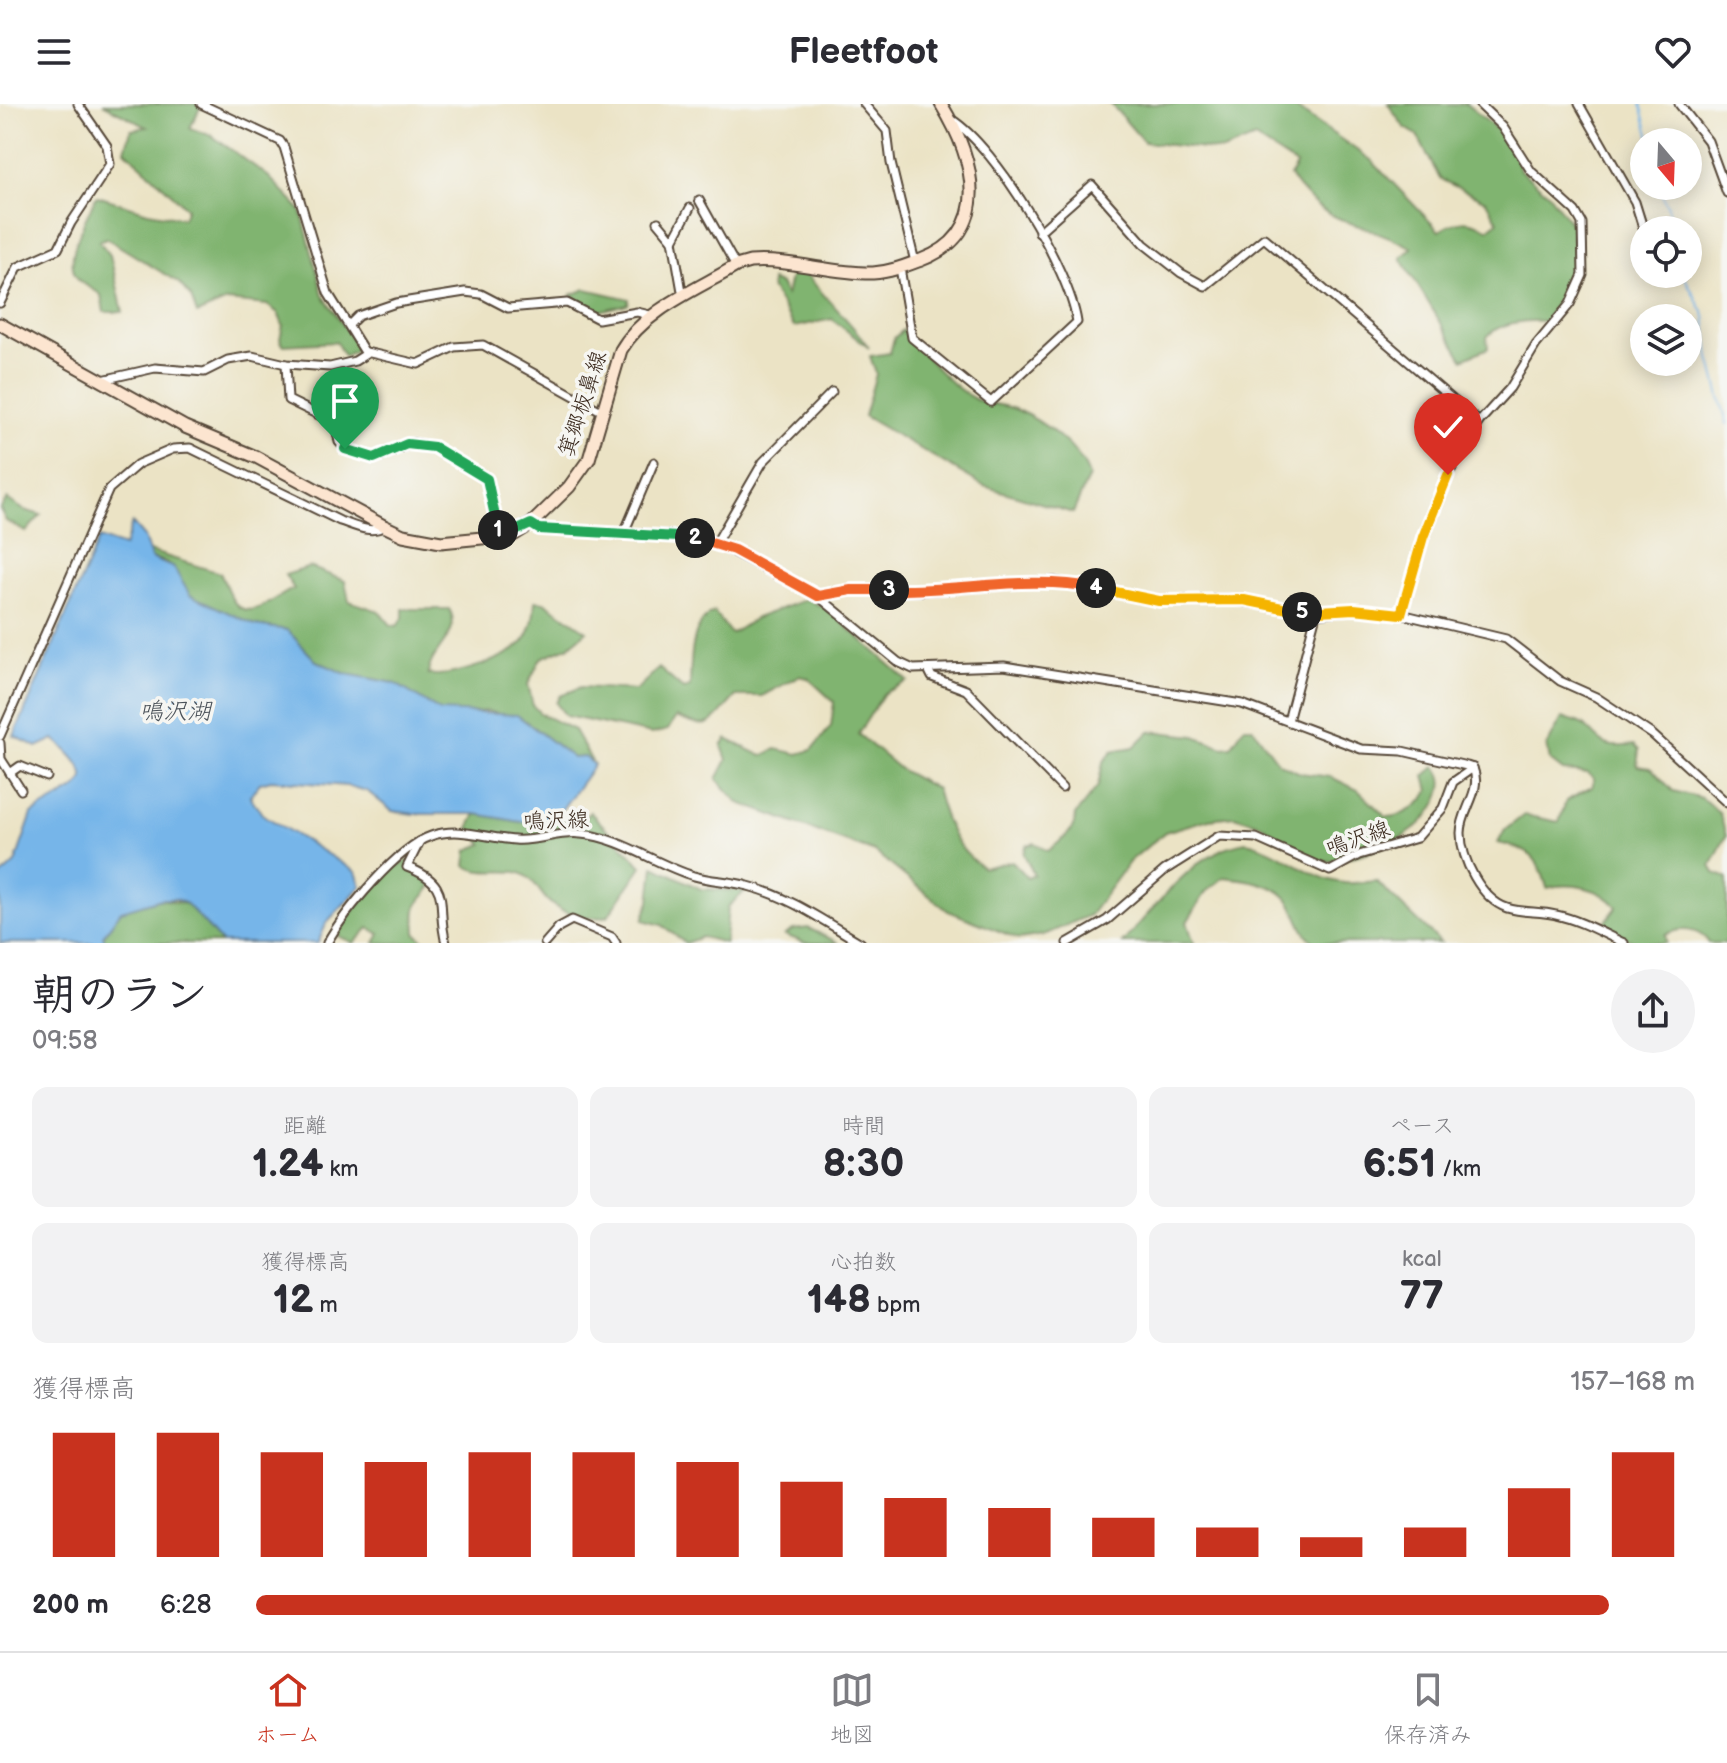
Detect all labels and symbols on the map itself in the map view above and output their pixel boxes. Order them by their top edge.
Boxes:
north arrow [1630,128,1702,200]
street label: 箕郷板鼻線 [553,348,613,460]
pin [311,367,379,449]
pin [1414,393,1482,475]
pin: 1 [478,510,518,550]
pin: 2 [675,518,715,558]
pin: 4 [1076,568,1116,608]
pin: 3 [869,570,909,610]
pin: 5 [1282,592,1322,632]
water label: 鳴沢湖 [139,697,213,726]
street label: 鳴沢線 [523,806,589,836]
street label: 鳴沢線 [1322,815,1394,863]

